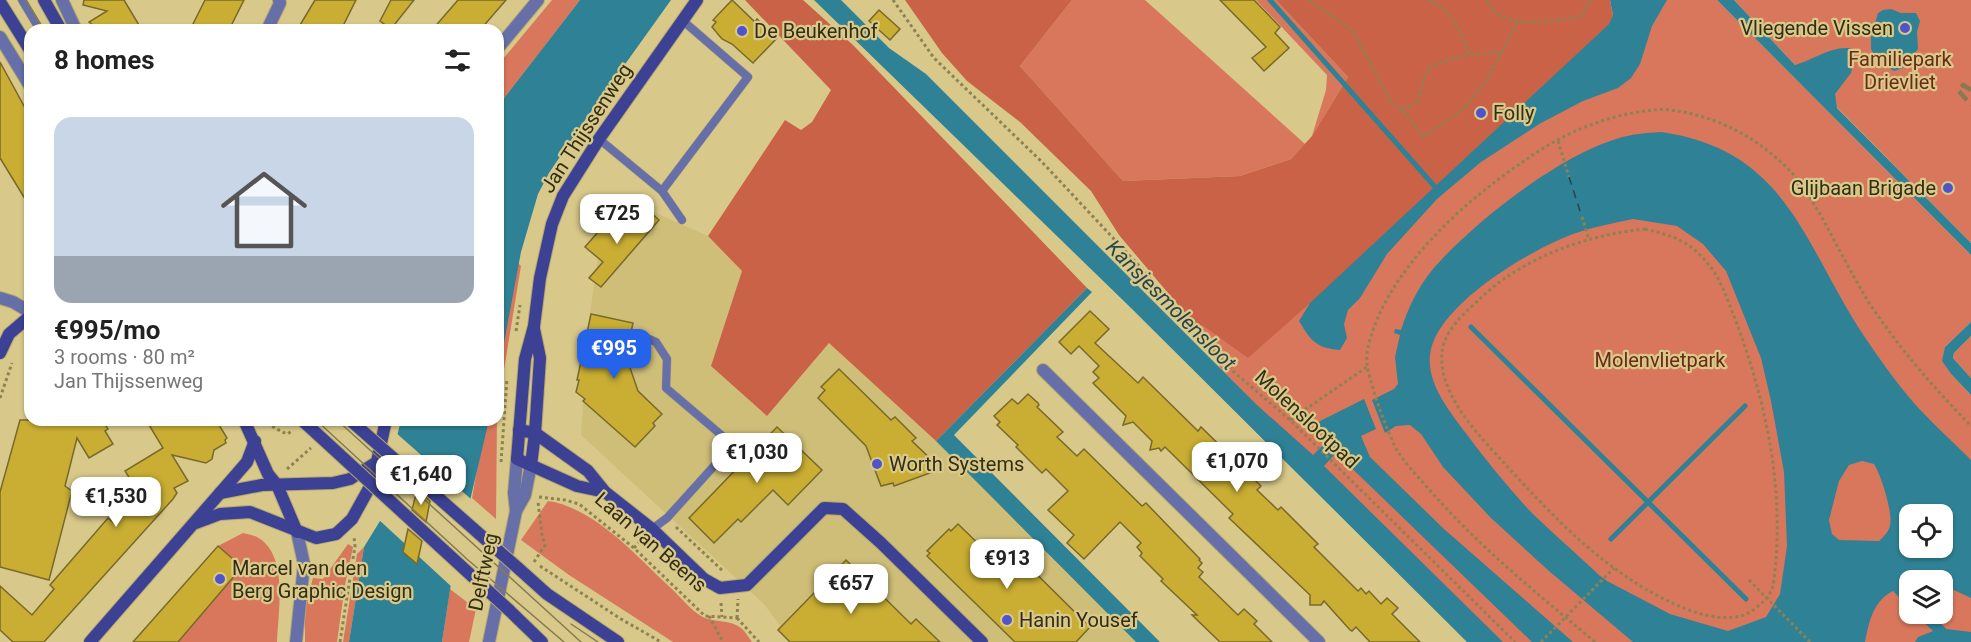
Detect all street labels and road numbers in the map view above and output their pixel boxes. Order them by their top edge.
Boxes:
street label: Jan Thijssenweg [535,59,637,197]
street label: Molenslootpad [1250,365,1364,473]
street label: Laan van Beens [590,487,712,597]
street label: Delftweg [463,531,503,613]

